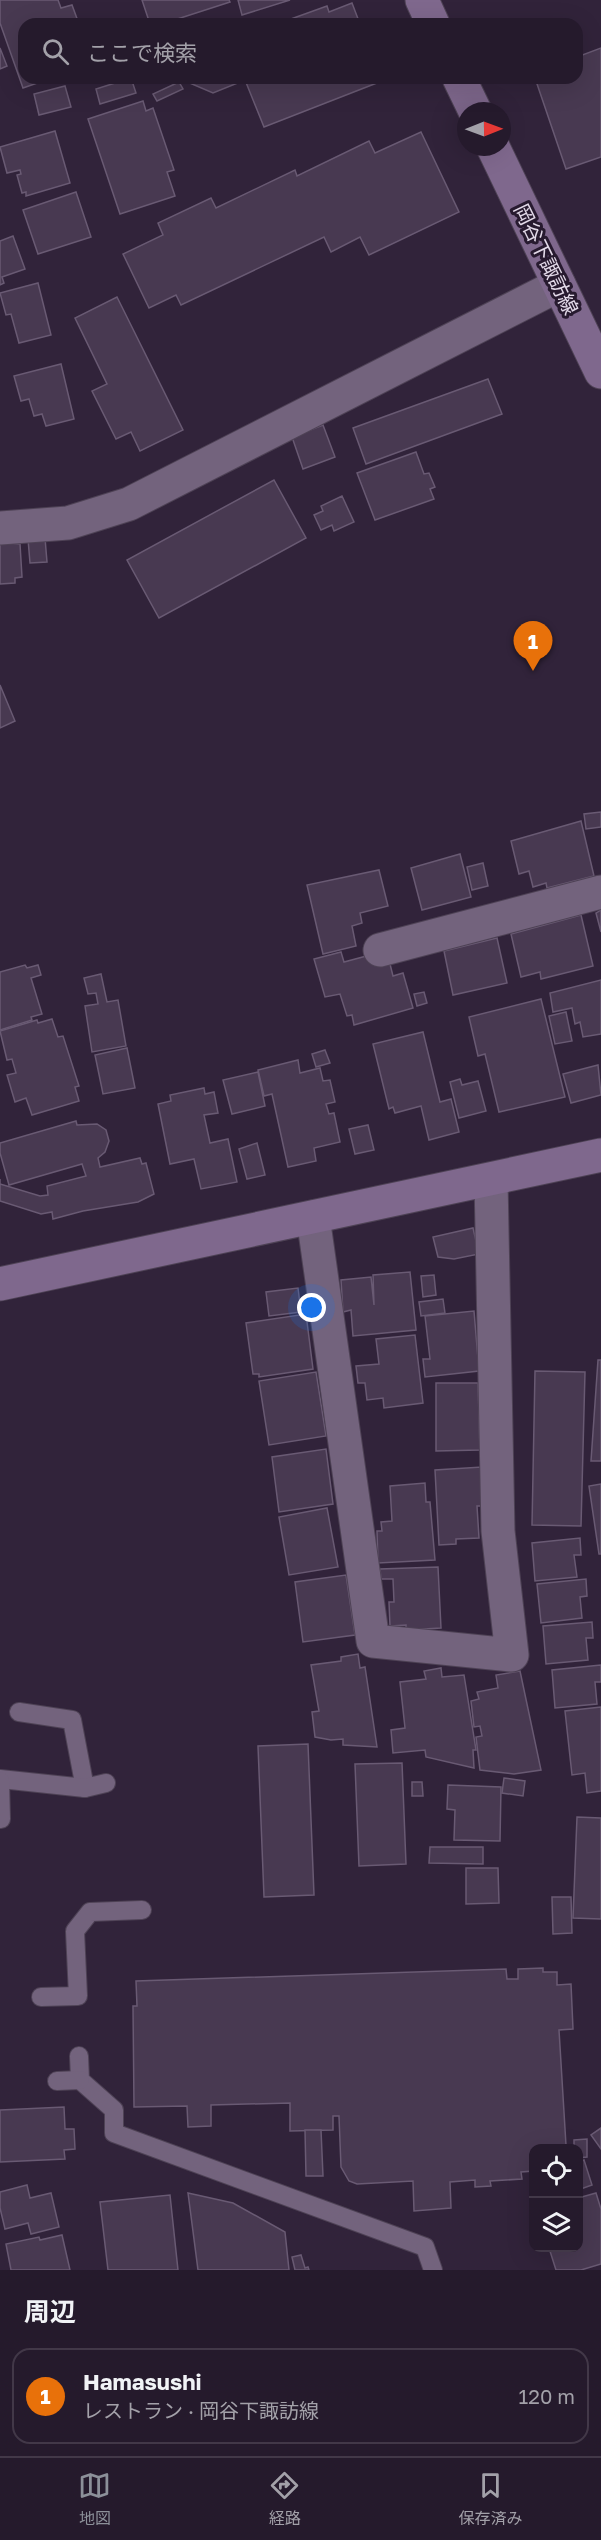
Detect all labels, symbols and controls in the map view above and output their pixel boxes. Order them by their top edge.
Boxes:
search box [18,18,583,84]
icon: search [39,35,72,68]
text: ここで検索 [87,39,197,66]
north arrow [457,102,511,156]
street label: 岡谷下諏訪線 [510,200,584,318]
pin: 1 [514,622,552,671]
your location [297,1293,326,1322]
map controls [529,2144,583,2252]
button: locate [529,2144,583,2198]
button: layers [529,2198,583,2252]
text: 周辺 [24,2296,76,2327]
text: Hamasushi [83,2368,202,2395]
text: 1 [40,2384,51,2408]
text: 120 m [519,2384,575,2408]
text: レストラン · 岡谷下諏訪線 [83,2398,319,2422]
tab: 地図 [78,2469,111,2529]
tab: 経路 [268,2469,301,2529]
tab: 保存済み [458,2469,522,2529]

